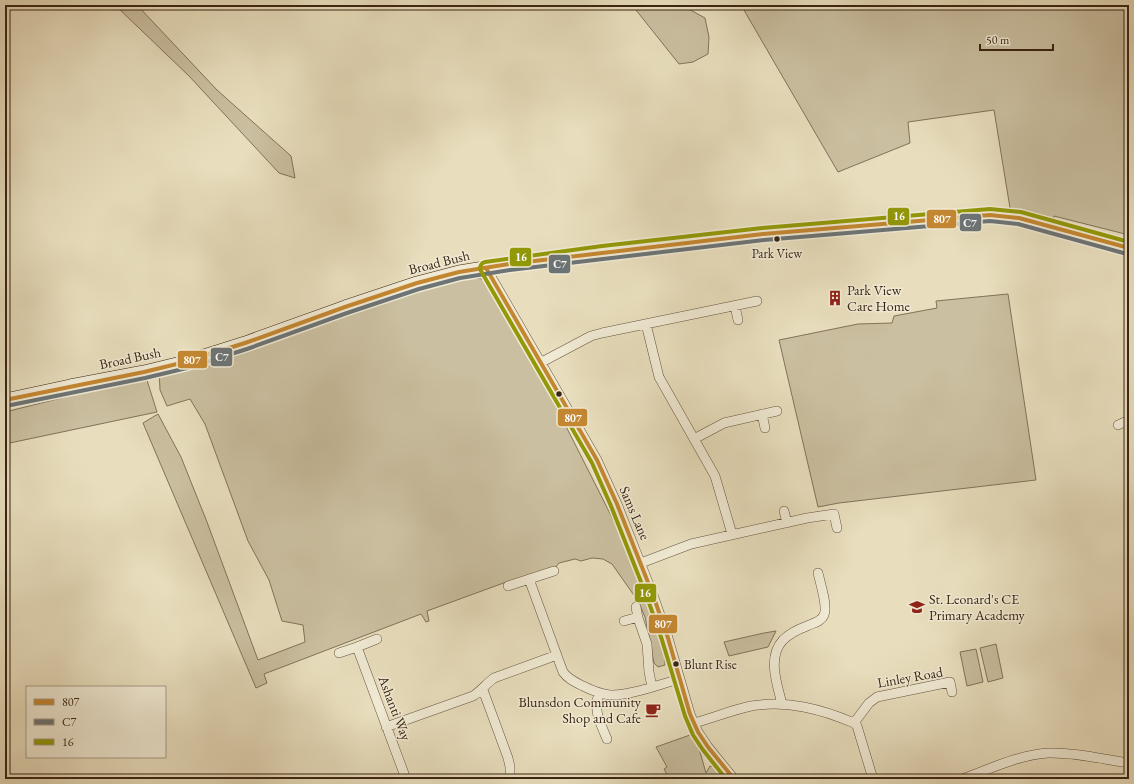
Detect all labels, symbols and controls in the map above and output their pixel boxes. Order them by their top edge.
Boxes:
scale bar [980,26,1053,52]
text: 50 m [986,32,1010,48]
line badge: 16 [887,207,910,226]
text: 16 [893,209,905,223]
line badge: 807 [926,209,957,229]
text: 807 [933,212,951,226]
line badge: C7 [959,213,982,232]
text: C7 [963,216,977,230]
marker: Park View [772,234,782,244]
place label: Park View [752,245,802,262]
street label: Broad Bush [407,246,471,278]
line badge: 16 [509,247,532,267]
text: 16 [515,250,527,264]
line badge: C7 [548,254,571,274]
text: C7 [553,257,567,271]
place label: Park View Care Home [847,281,911,315]
building icon: Park View Care Home [826,289,844,307]
street label: Broad Bush [98,343,162,373]
line badge: C7 [210,347,233,367]
line badge: 807 [177,350,208,369]
text: C7 [215,350,229,364]
text: 807 [183,353,201,367]
unlabelled marker [554,389,564,399]
line badge: 807 [557,408,588,427]
text: 807 [564,411,582,425]
street label: Sams Lane [616,483,655,543]
line badge: 16 [634,583,657,603]
text: 16 [639,586,651,600]
place label: St. Leonard's CE Primary Academy [929,590,1026,624]
school or university icon: St. Leonard's CE Primary Academy [908,598,926,616]
line badge: 807 [648,614,678,634]
text: 807 [654,617,672,631]
place label: Blunt Rise [684,656,737,673]
marker: Blunt Rise [671,659,681,669]
street label: Linley Road [876,662,945,692]
street label: Ashanti Way [374,672,416,744]
legend [26,686,166,758]
place label: Blunsdon Community Shop and Cafe [519,693,642,727]
text: 807 [62,694,80,710]
cafe icon: Blunsdon Community Shop and Cafe [644,701,662,719]
text: C7 [62,714,77,730]
text: 16 [62,734,74,750]

